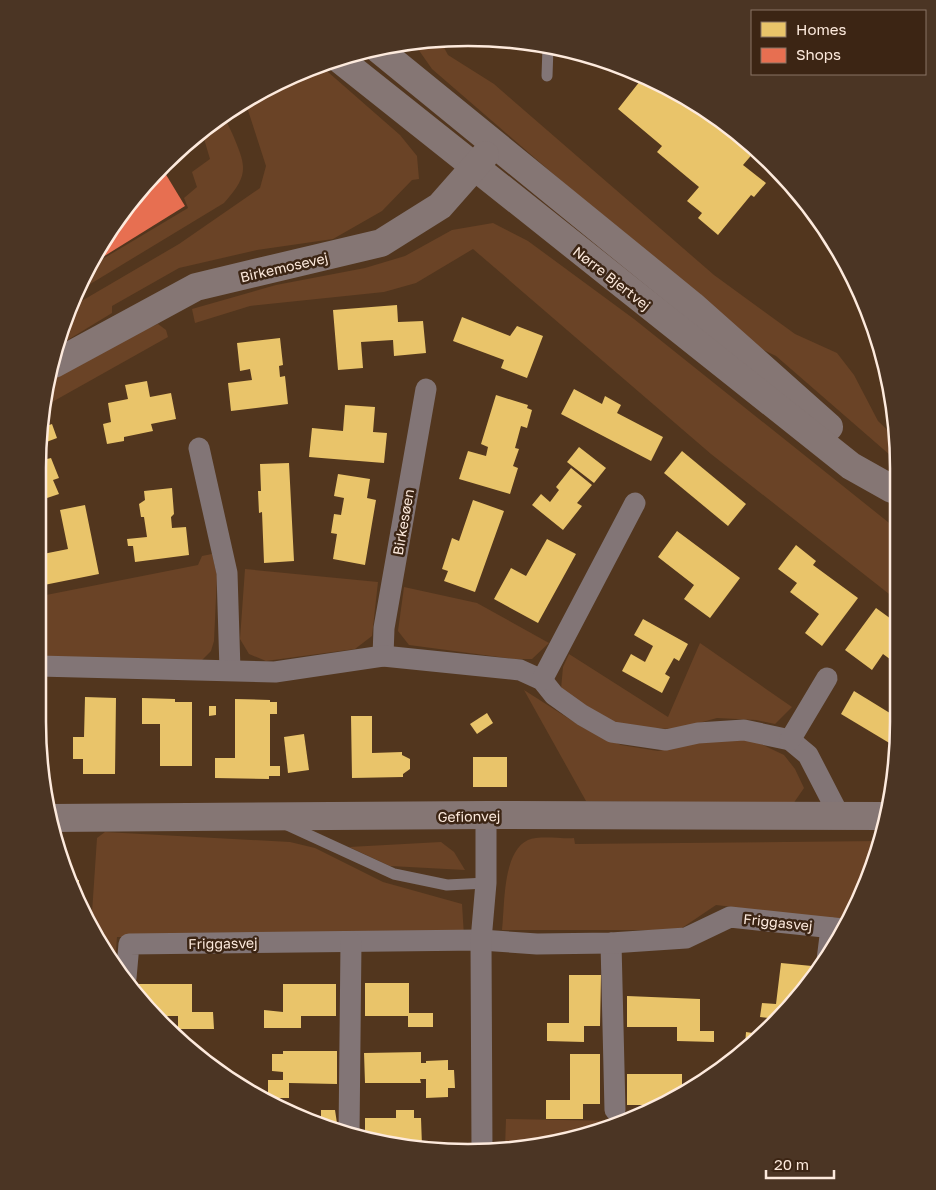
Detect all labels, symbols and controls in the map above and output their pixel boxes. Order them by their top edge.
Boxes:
legend [751,10,926,75]
text: Homes [796,20,846,38]
text: Shops [796,45,841,63]
street label: Nørre Bjertvej [570,242,654,314]
street label: Birkemosevej [238,249,330,285]
street label: Birkesøen [389,488,417,556]
street label: Gefionvej [437,807,501,825]
street label: Friggasvej [743,910,813,934]
street label: Friggasvej [188,934,258,952]
scale bar [766,1148,834,1180]
text: 20 m [774,1155,809,1173]

